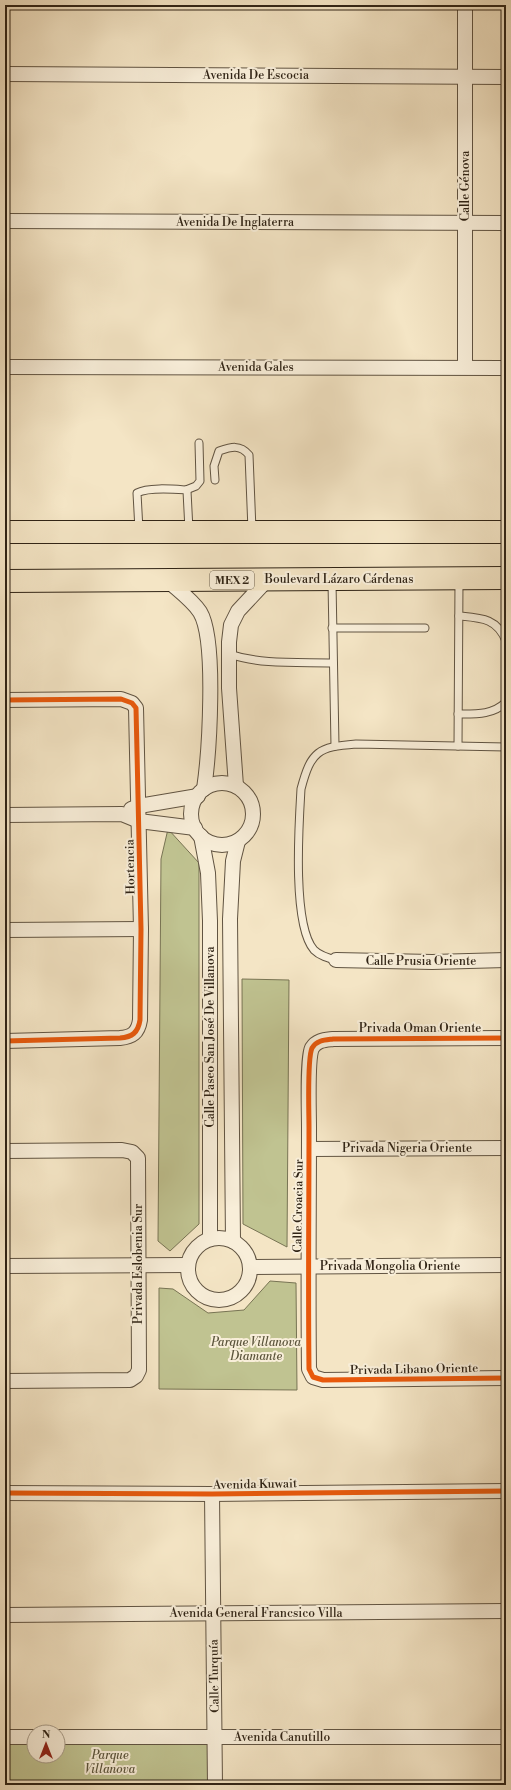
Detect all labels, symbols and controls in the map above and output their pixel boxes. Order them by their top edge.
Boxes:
street label: Avenida De Escocia [202,68,310,83]
street label: Calle Génova [458,150,473,221]
street label: Avenida De Inglaterra [175,215,295,230]
street label: Avenida Gales [217,360,294,375]
road number: MEX 2 [210,571,254,589]
street label: Boulevard Lázaro Cárdenas [264,572,413,587]
street label: Hortencia [123,838,138,895]
street label: Calle Paseo San José De Villanova [203,946,218,1127]
street label: Calle Prusia Oriente [366,954,476,969]
street label: Privada Oman Oriente [359,1021,481,1036]
street label: Privada Nigeria Oriente [342,1141,472,1156]
street label: Calle Croacia Sur [290,1159,307,1253]
street label: Privada Eslobenia Sur [131,1204,146,1324]
street label: Privada Mongolia Oriente [320,1259,460,1274]
park label: Parque Villanova Diamante [210,1335,301,1364]
street label: Privada Libano Oriente [350,1361,478,1378]
street label: Avenida Kuwait [212,1476,298,1493]
street label: Avenida General Francsico Villa [168,1606,343,1621]
street label: Calle Turquía [206,1638,223,1713]
north arrow [26,1724,66,1764]
text: N [42,1728,51,1742]
street label: Avenida Canutillo [233,1730,330,1745]
park label: Parque Villanova [85,1748,136,1777]

